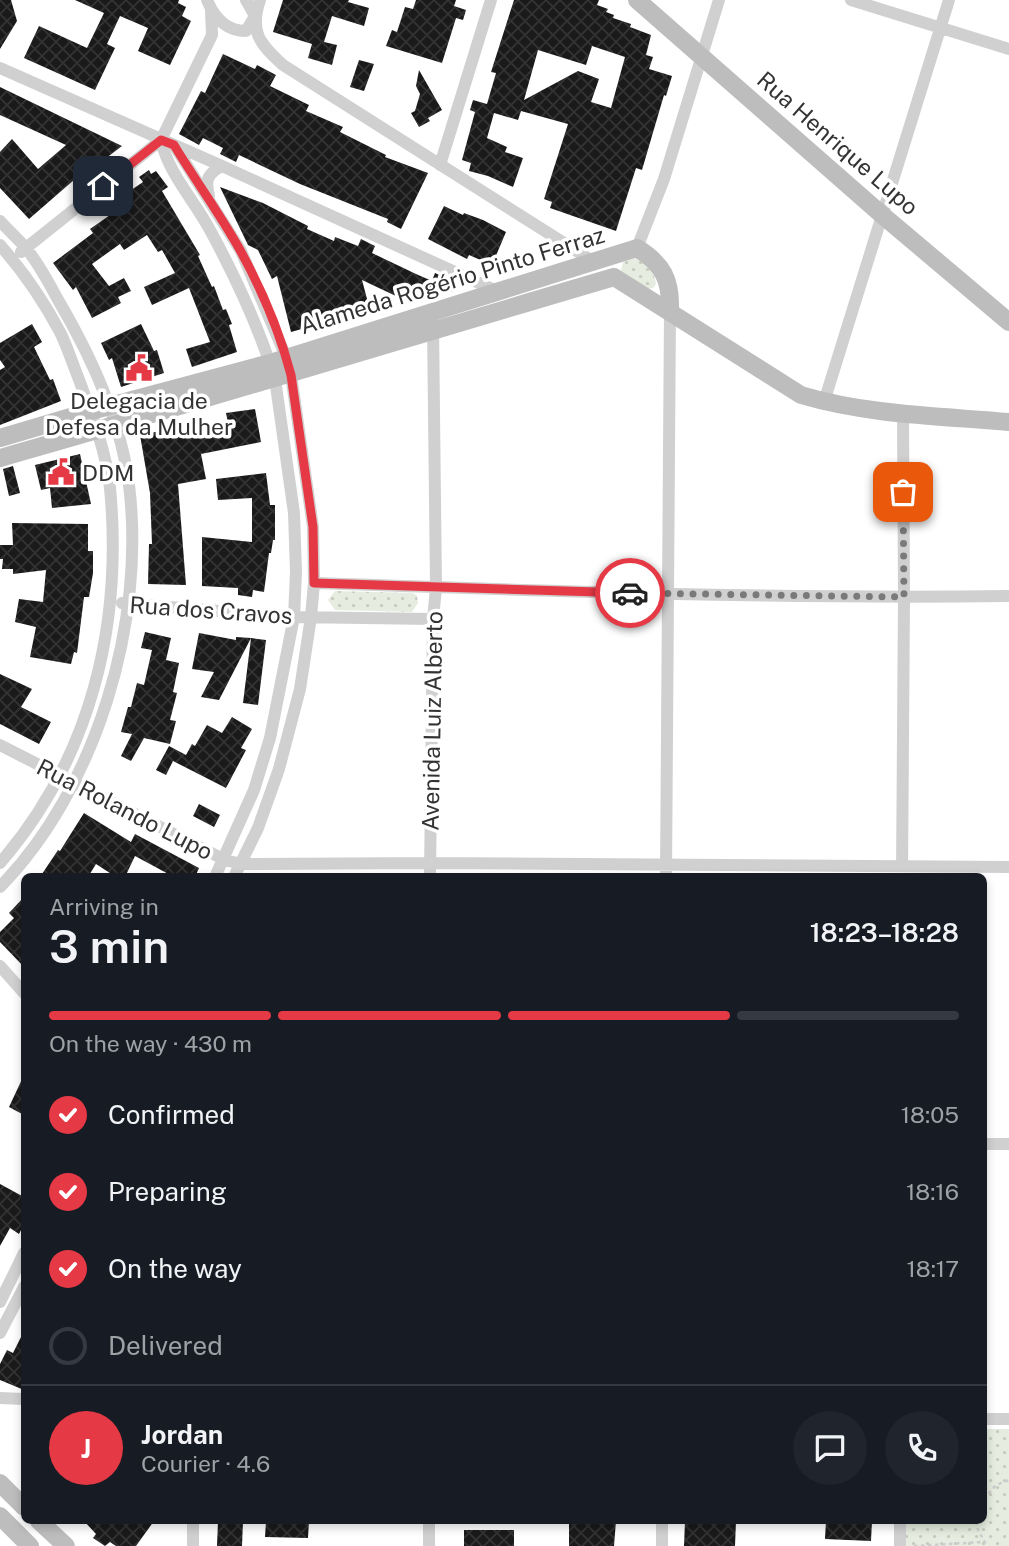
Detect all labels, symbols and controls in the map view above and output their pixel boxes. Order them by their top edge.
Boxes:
street label: Rua Henrique Lupo [752,66,924,220]
pin [73,156,133,216]
icon: home [84,167,122,205]
street label: Alameda Rogério Pinto Ferraz [296,221,608,339]
public building icon: Delegacia de Defesa da Mulher [124,353,154,383]
place label: Delegacia de Defesa da Mulher [45,387,233,440]
public building icon: DDM [46,457,76,487]
place label: DDM [82,459,134,486]
pin [873,462,933,522]
icon: bag [884,473,922,511]
courier [595,558,665,628]
icon: car [611,574,649,612]
street label: Rua dos Cravos [129,591,293,629]
street label: Avenida Luiz Alberto [417,611,447,831]
street label: Rua Rolando Lupo [33,753,217,865]
text: Arriving in [49,893,159,920]
text: 18:23–18:28 [810,917,959,948]
text: 3 min [49,919,169,973]
text: On the way · 430 m [49,1030,252,1057]
icon: check [49,1096,87,1134]
text: Confirmed [108,1099,235,1130]
text: 18:05 [901,1101,959,1128]
icon: check [49,1173,87,1211]
text: Preparing [108,1176,227,1207]
text: 18:16 [906,1178,959,1205]
icon: check [49,1250,87,1288]
text: On the way [108,1253,242,1284]
text: 18:17 [906,1255,959,1282]
text: Delivered [108,1330,223,1361]
button: chat [793,1411,867,1485]
button: phone [885,1411,959,1485]
text: Jordan [141,1419,223,1450]
text: J [81,1433,91,1464]
text: Courier · 4.6 [141,1450,270,1477]

